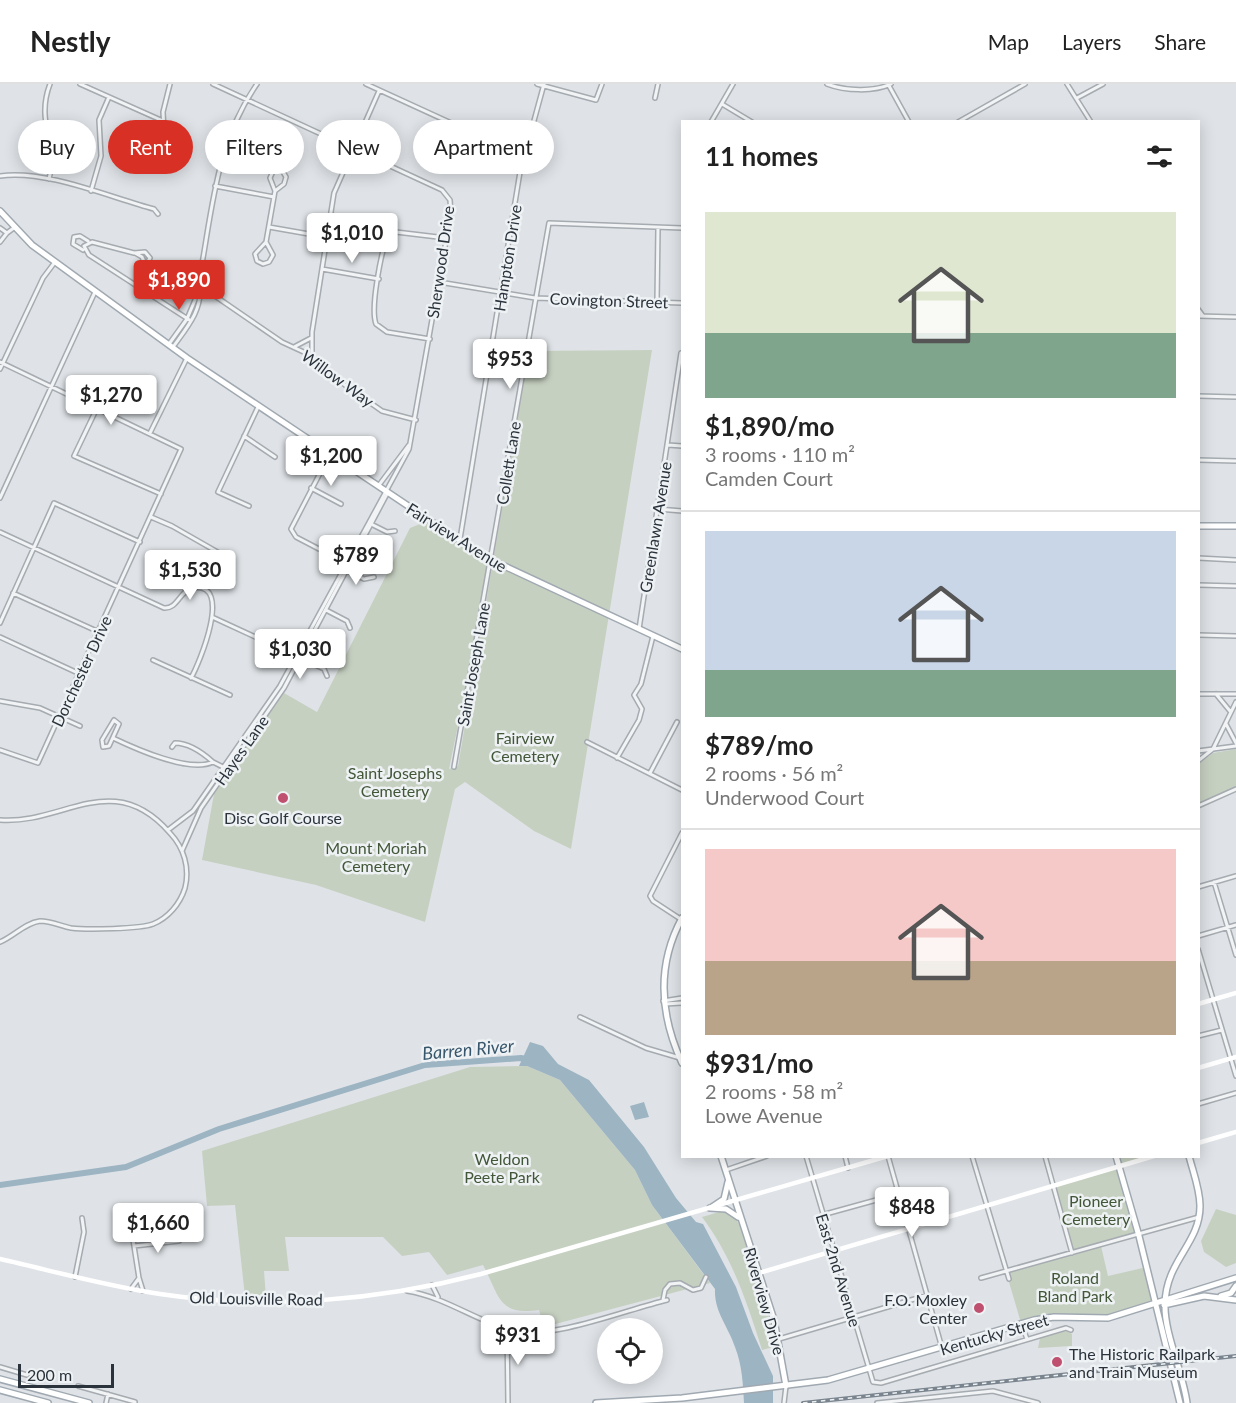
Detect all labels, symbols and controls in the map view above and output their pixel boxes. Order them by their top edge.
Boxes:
text: Nestly [30,24,111,58]
text: Map [988,29,1029,54]
text: Layers [1062,29,1121,54]
text: Share [1154,29,1206,54]
chip: Buy [18,120,96,174]
chip: Rent [108,120,193,174]
chip: Filters [205,120,304,174]
chip: New [316,120,401,174]
chip: Apartment [413,120,554,174]
text: 11 homes [705,140,818,172]
icon: filters [1143,140,1176,173]
street label: Hampton Drive [489,203,525,313]
street label: Sherwood Drive [423,204,457,320]
pin: $1,010 [303,213,401,264]
text: $1,010 [321,220,383,244]
icon: home [887,251,995,359]
pin: $1,890 [130,260,228,311]
text: $1,890 [148,267,210,291]
street label: Covington Street [549,288,669,312]
pin: $953 [474,339,546,390]
street label: Willow Way [298,345,378,411]
text: $953 [487,346,533,370]
pin: $1,270 [62,375,160,426]
text: $1,270 [80,382,142,406]
text: $1,890/mo [705,410,835,442]
street label: Collett Lane [492,420,524,506]
pin: $1,200 [282,436,380,487]
text: 3 rooms · 110 m² [705,442,855,466]
text: $1,200 [300,443,362,467]
street label: Greenlawn Avenue [635,460,675,594]
text: Camden Court [705,466,833,490]
street label: Fairview Avenue [403,499,511,575]
pin: $789 [320,535,392,586]
text: $789 [333,542,379,566]
pin: $1,530 [141,550,239,601]
text: $1,530 [159,557,221,581]
icon: home [887,570,995,678]
street label: Saint Joseph Lane [453,601,493,727]
street label: Dorchester Drive [47,612,115,730]
pin: $1,030 [251,629,349,680]
text: $1,030 [269,636,331,660]
street label: Hayes Lane [210,711,272,789]
park label: Fairview Cemetery [491,728,560,765]
text: $789/mo [705,729,813,761]
text: 2 rooms · 56 m² [705,761,843,785]
park label: Saint Josephs Cemetery [348,763,442,800]
text: Underwood Court [705,785,864,809]
marker: Disc Golf Course [276,791,290,805]
place label: Disc Golf Course [224,808,342,827]
park label: Mount Moriah Cemetery [325,838,427,875]
icon: home [887,888,995,996]
water label: Barren River [421,1034,516,1064]
text: $931/mo [705,1047,813,1079]
text: 2 rooms · 58 m² [705,1079,843,1103]
text: Lowe Avenue [705,1103,823,1127]
park label: Weldon Peete Park [464,1149,541,1186]
pin: $848 [876,1187,948,1238]
park label: Pioneer Cemetery [1062,1191,1131,1228]
text: $848 [889,1194,935,1218]
pin: $1,660 [109,1203,207,1254]
text: $1,660 [127,1210,189,1234]
street label: East 2nd Avenue [813,1211,865,1329]
street label: Riverview Drive [741,1245,789,1357]
park label: Roland Bland Park [1037,1268,1113,1305]
street label: Old Louisville Road [189,1287,323,1309]
place label: F.O. Moxley Center [884,1290,968,1327]
marker: F.O. Moxley Center [972,1301,986,1315]
street label: Kentucky Street [938,1309,1051,1359]
pin: $931 [482,1315,554,1366]
map controls [597,1318,663,1384]
button: locate [597,1318,663,1384]
text: $931 [495,1322,541,1346]
place label: The Historic Railpark and Train Museum [1069,1344,1216,1381]
marker: The Historic Railpark and Train Museum [1050,1355,1064,1369]
scale bar [18,1361,114,1388]
text: 200 m [27,1365,72,1384]

